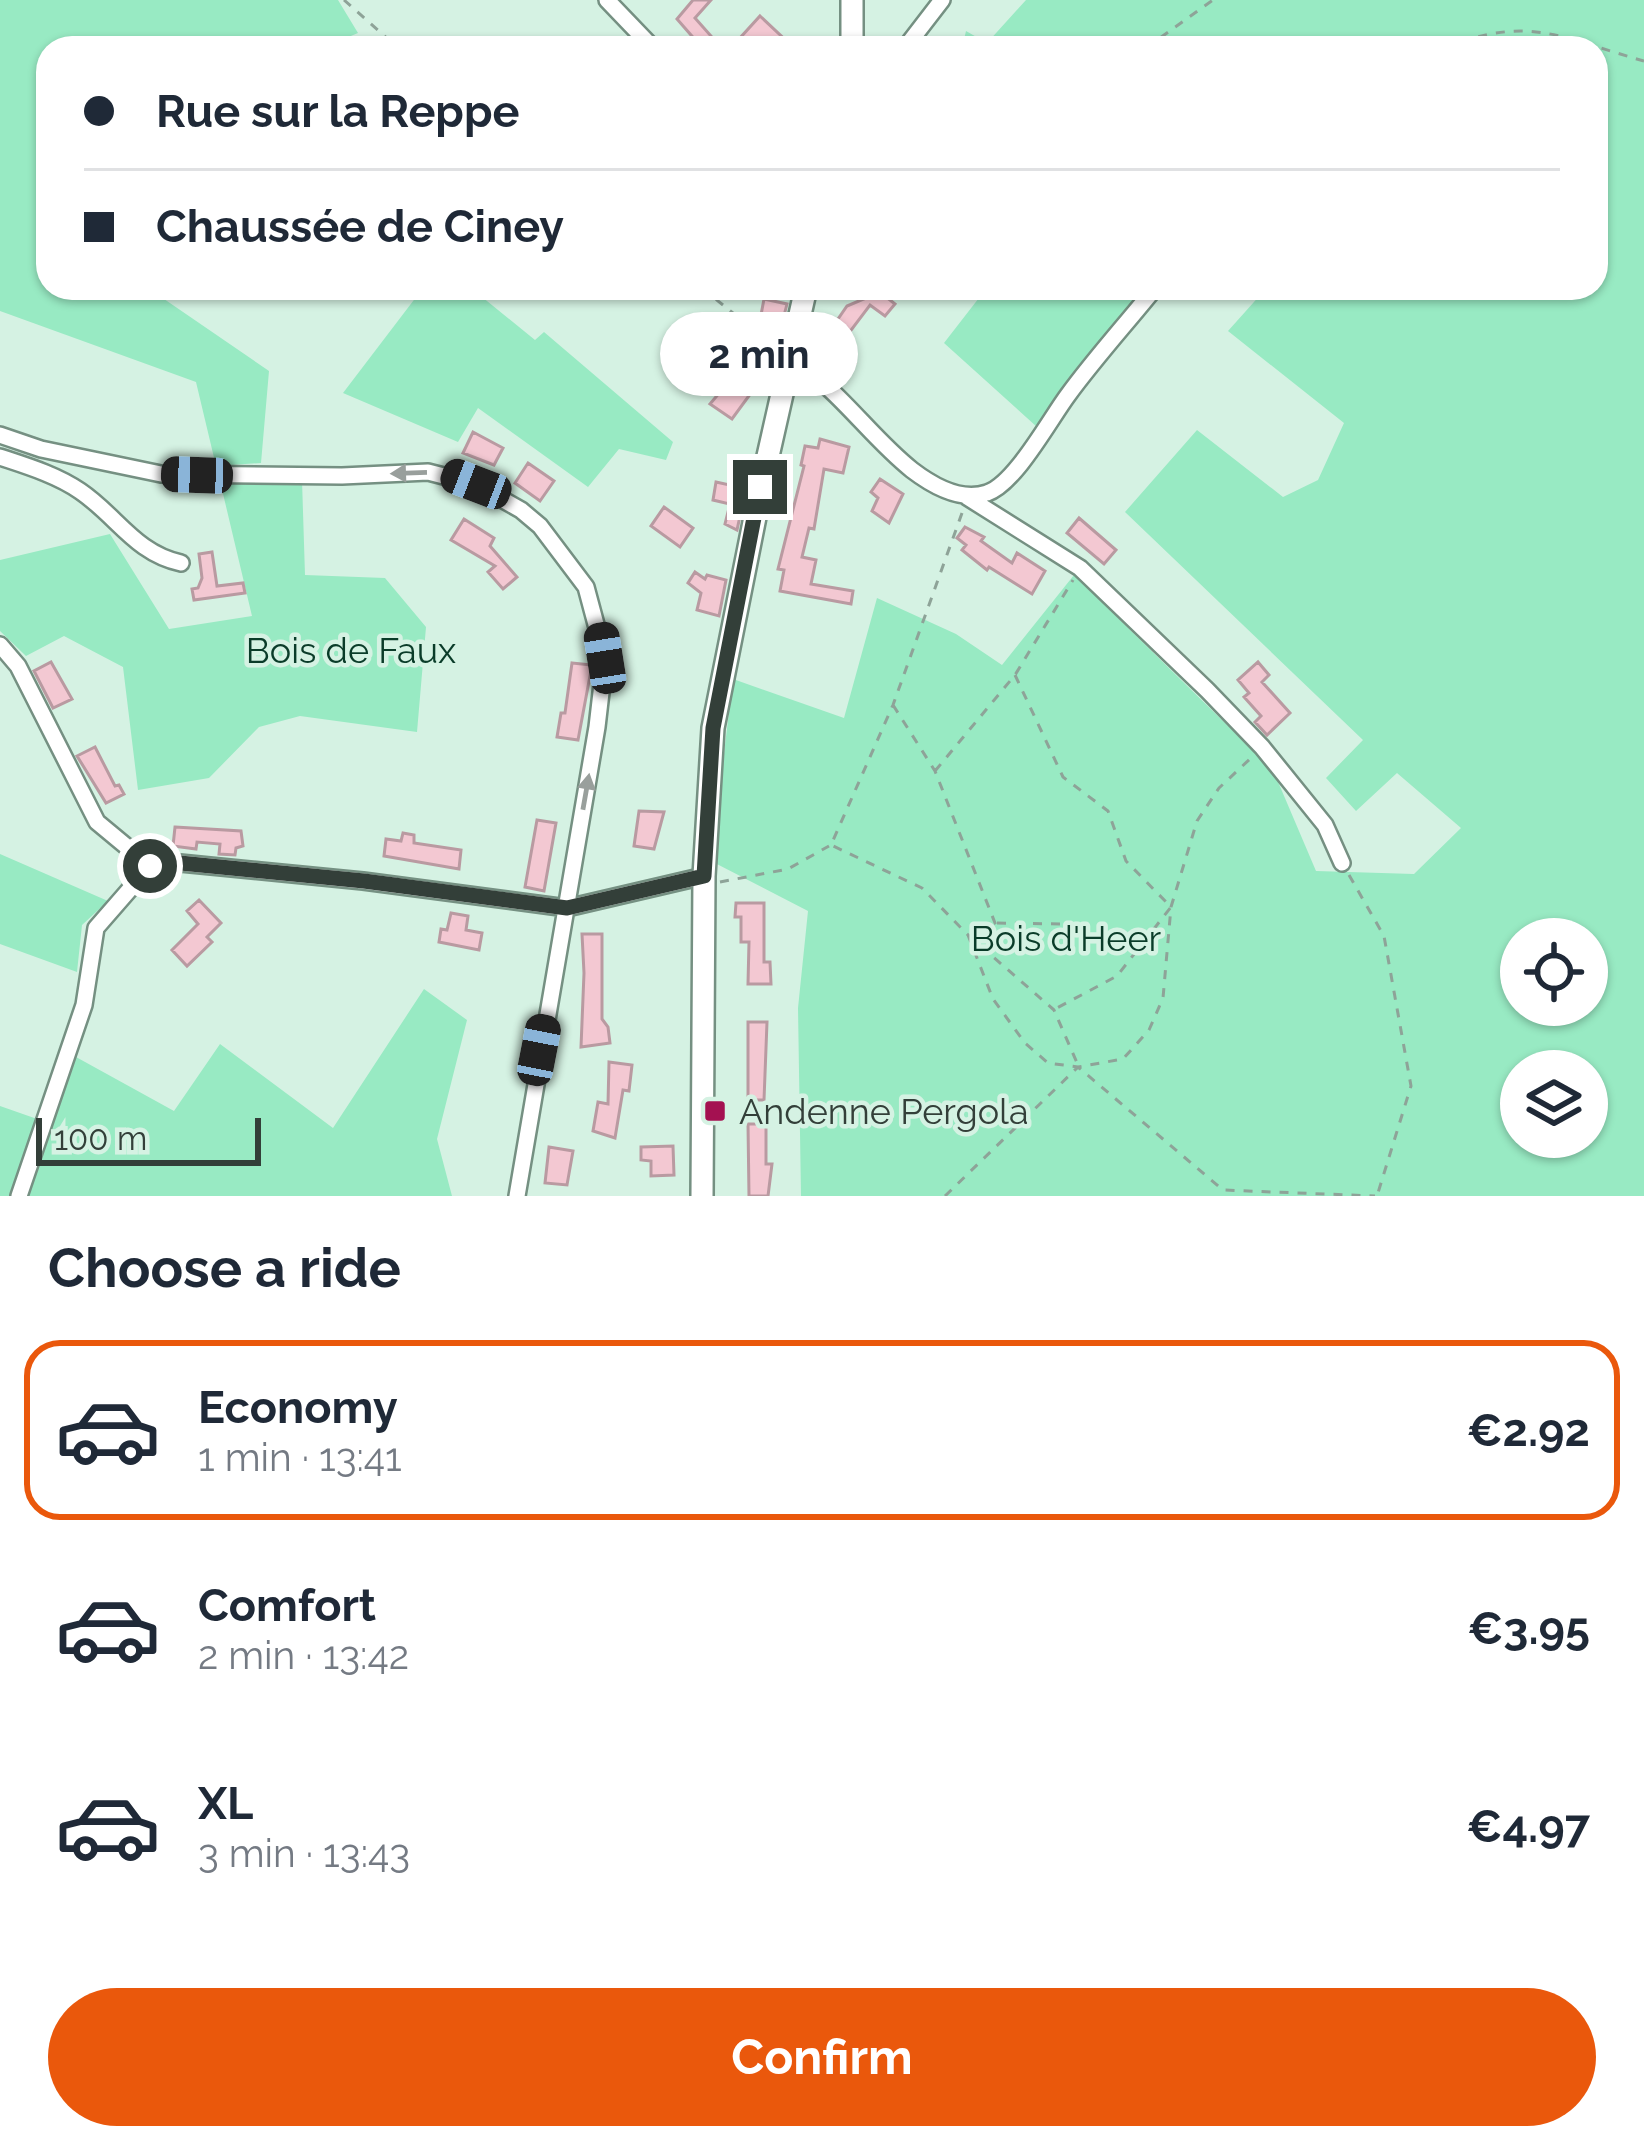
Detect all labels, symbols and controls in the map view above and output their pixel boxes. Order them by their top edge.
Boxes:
text: Rue sur la Reppe [156,85,519,138]
text: Chaussée de Ciney [156,200,564,253]
callout: 2 min [661,313,859,397]
text: 2 min [708,331,810,377]
car [436,454,516,514]
car [160,456,234,494]
route end [733,460,787,514]
one-way arrow [389,464,427,483]
car [582,620,628,696]
park label: Bois de Faux [246,629,456,671]
one-way arrow [577,773,595,811]
route start [123,839,177,893]
park label: Bois d'Heer [971,917,1162,959]
map controls [1500,918,1608,1158]
button: locate [1500,918,1608,1026]
car [514,1011,564,1089]
button: layers [1500,1050,1608,1158]
place label: Andenne Pergola [739,1090,1029,1132]
marker: Andenne Pergola [702,1098,728,1124]
scale bar [36,1112,261,1165]
text: 100 m [54,1119,147,1158]
text: Choose a ride [48,1236,401,1300]
icon: car [54,1376,162,1484]
text: Economy [198,1381,398,1434]
text: €2.92 [1467,1404,1590,1457]
text: 1 min · 13:41 [198,1434,402,1480]
icon: car [54,1574,162,1682]
text: Comfort [198,1579,376,1632]
text: €3.95 [1467,1602,1590,1655]
text: 2 min · 13:42 [198,1632,409,1678]
icon: car [54,1772,162,1880]
text: XL [198,1777,253,1830]
text: €4.97 [1467,1800,1590,1853]
text: 3 min · 13:43 [198,1830,410,1876]
button: Confirm [48,1988,1596,2126]

